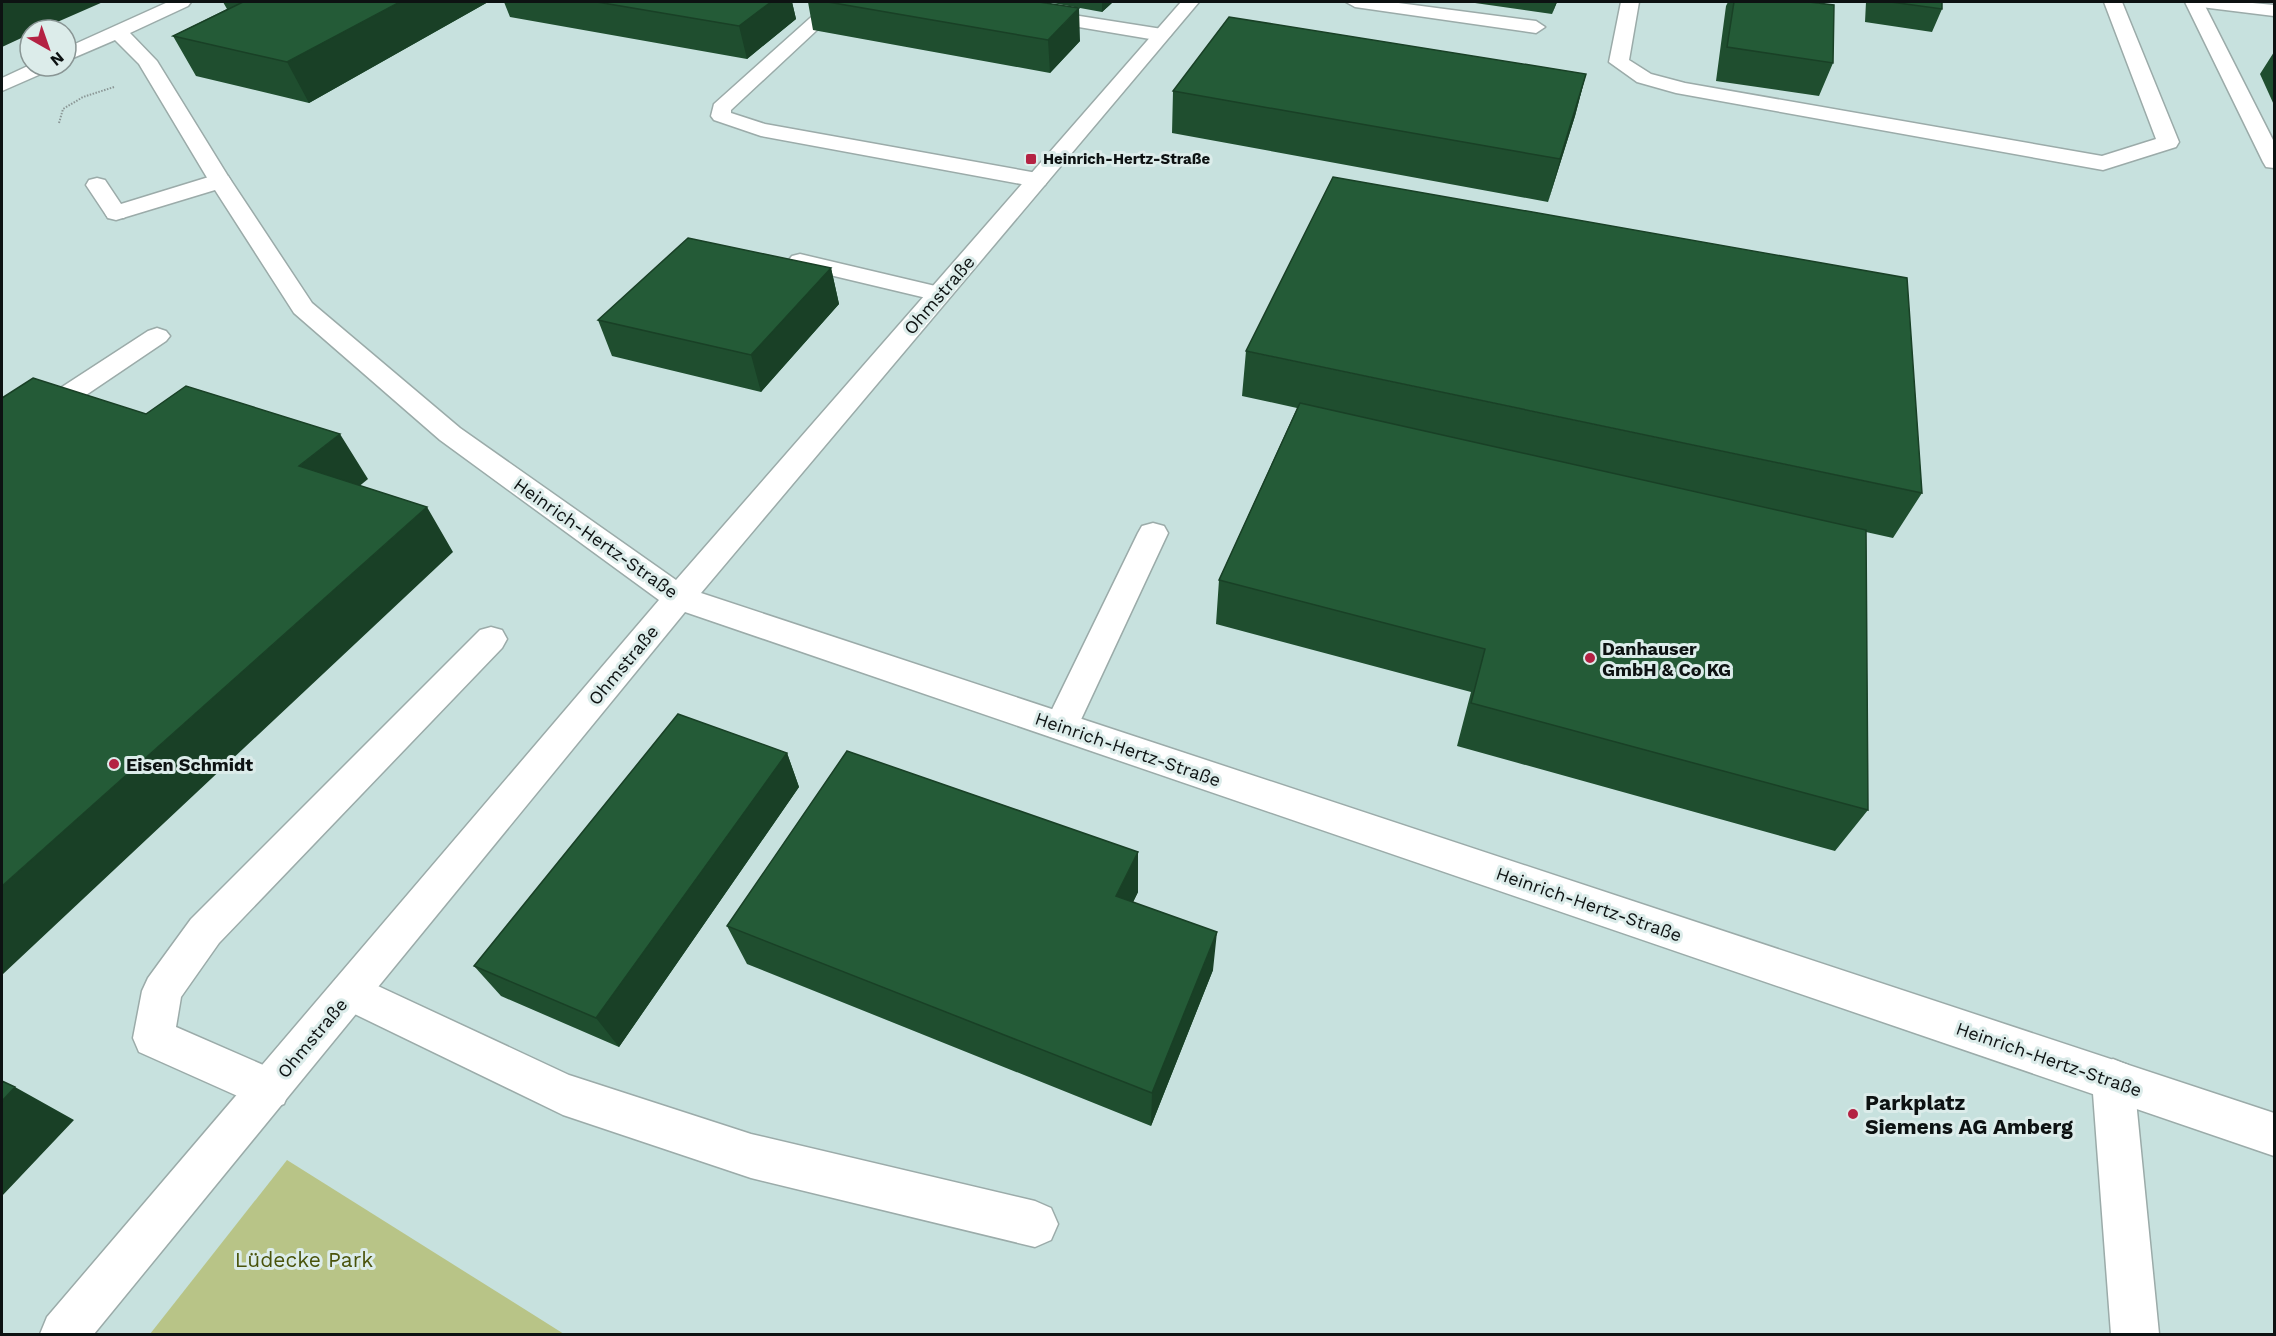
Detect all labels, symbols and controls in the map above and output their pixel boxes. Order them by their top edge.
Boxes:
north arrow [18,18,78,78]
text: N [47,48,68,70]
place label: Heinrich-Hertz-Straße [1043,150,1210,168]
marker: Heinrich-Hertz-Straße [1024,152,1038,166]
street label: Ohmstraße [899,251,979,339]
street label: Heinrich-Hertz-Straße [510,473,682,603]
street label: Ohmstraße [584,621,662,709]
place label: Danhauser GmbH & Co KG [1602,638,1731,680]
marker: Danhauser GmbH & Co KG [1583,651,1597,665]
street label: Heinrich-Hertz-Straße [1032,707,1224,791]
place label: Eisen Schmidt [126,754,253,775]
marker: Eisen Schmidt [107,757,121,771]
street label: Heinrich-Hertz-Straße [1493,862,1685,946]
street label: Ohmstraße [273,994,351,1082]
street label: Heinrich-Hertz-Straße [1953,1017,2145,1101]
place label: Parkplatz Siemens AG Amberg [1865,1090,2073,1139]
marker: Parkplatz Siemens AG Amberg [1846,1107,1860,1121]
park label: Lüdecke Park [235,1247,373,1272]

